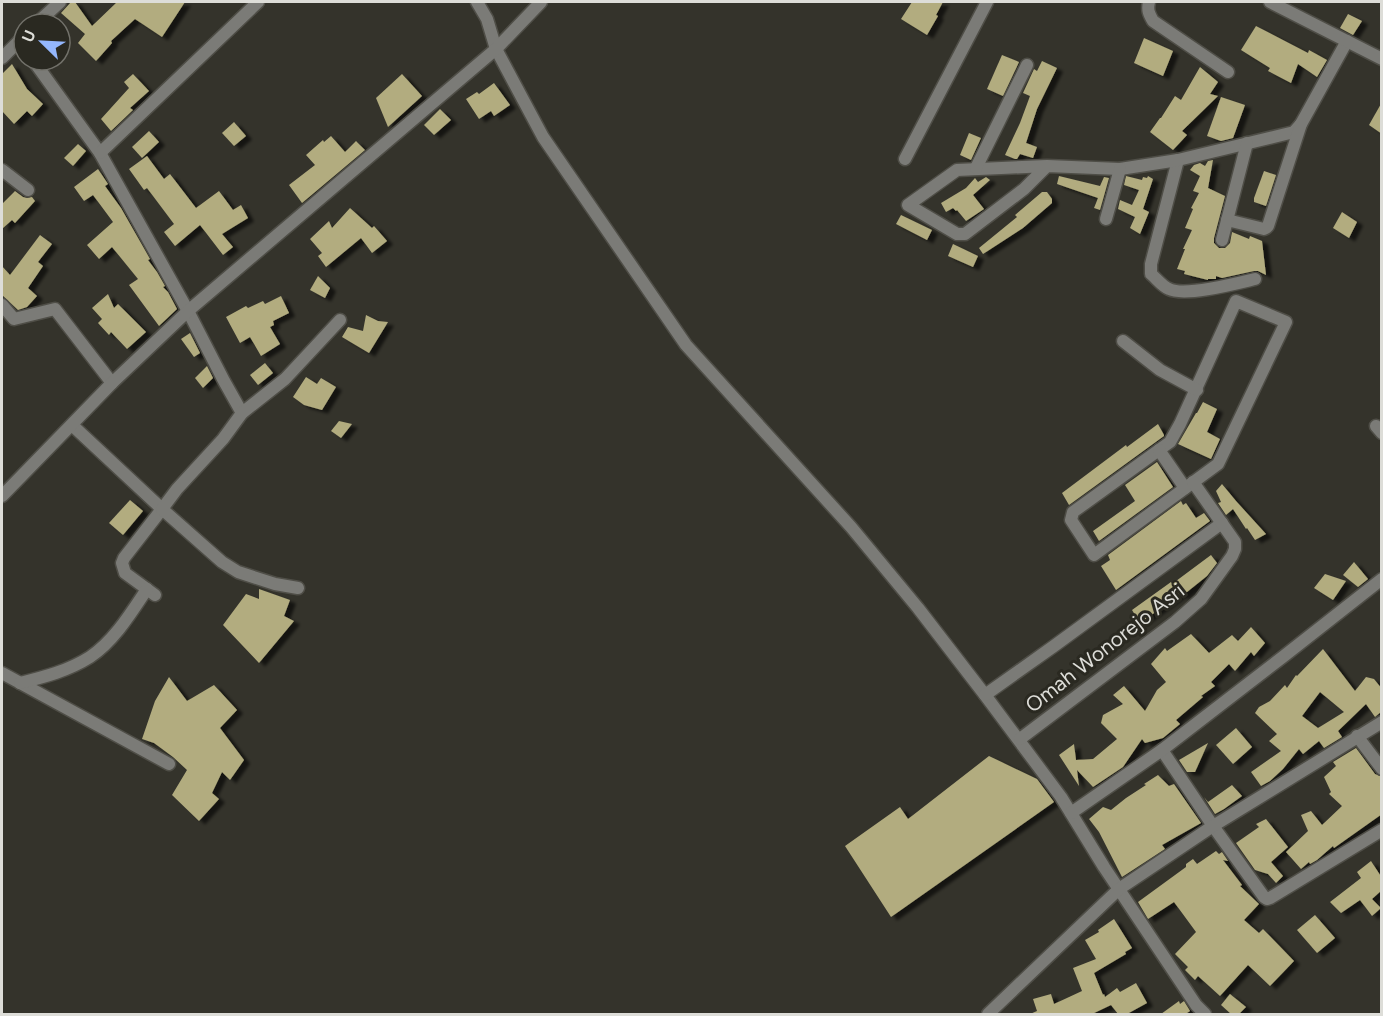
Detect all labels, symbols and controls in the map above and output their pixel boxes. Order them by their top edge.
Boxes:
north arrow [12,12,72,72]
text: U [18,27,40,45]
street label: Omah Wonorejo Asri [1020,578,1189,717]

